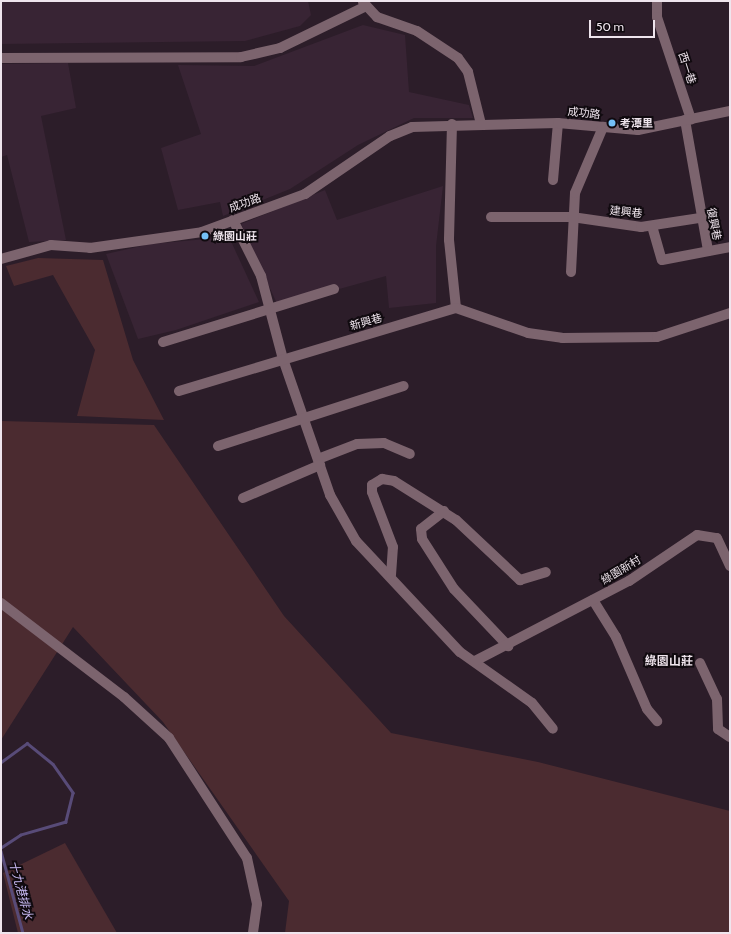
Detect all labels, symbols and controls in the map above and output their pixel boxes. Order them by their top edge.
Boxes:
scale bar [591,12,657,38]
text: 50 m [596,19,624,34]
street label: 西一巷 [676,50,698,86]
street label: 成功路 [567,105,601,121]
place label: 考潭里 [620,116,653,130]
marker: 考潭里 [607,118,617,128]
street label: 成功路 [227,191,263,215]
street label: 建興巷 [609,204,643,220]
street label: 復興巷 [704,207,724,241]
place label: 綠園山莊 [213,229,257,243]
marker: 綠園山莊 [200,231,210,241]
street label: 新興巷 [348,311,384,333]
street label: 綠園新村 [599,553,643,587]
district label: 綠園山莊 [645,654,693,668]
water label: 十九港排水 [6,859,36,921]

